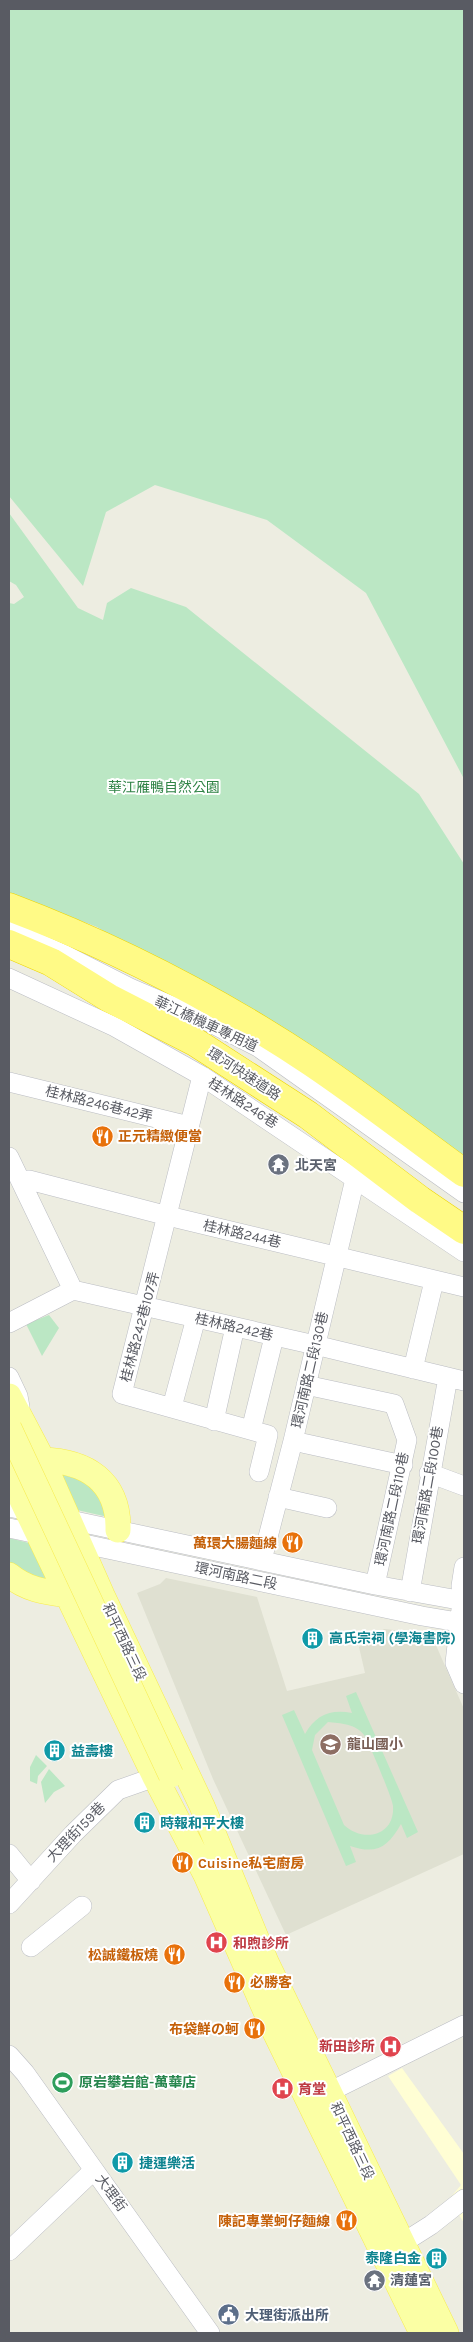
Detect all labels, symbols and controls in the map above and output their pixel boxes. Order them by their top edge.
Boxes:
park label: 華江雁鴨自然公園 [108,779,220,796]
street label: 華江橋機車專用道 [152,993,260,1055]
street label: 環河快速道路 [204,1044,284,1104]
street label: 桂林路246巷 [205,1074,281,1132]
street label: 桂林路246巷42弄 [44,1082,154,1126]
restaurant icon: 正元精緻便當 [90,1124,114,1148]
place label: 正元精緻便當 [118,1128,202,1145]
temple icon: 北天宮 [267,1153,291,1177]
place label: 北天宮 [295,1157,337,1174]
street label: 桂林路244巷 [201,1217,283,1251]
street label: 桂林路242巷107弄 [117,1270,163,1384]
street label: 桂林路242巷 [193,1310,275,1344]
street label: 環河南路二段130巷 [288,1310,332,1430]
street label: 環河南路二段100巷 [409,1425,447,1545]
street label: 環河南路二段110巷 [372,1451,412,1567]
restaurant icon: 萬環大腸麵線 [281,1531,305,1555]
place label: 萬環大腸麵線 [193,1535,277,1552]
street label: 環河南路二段 [193,1559,279,1593]
street label: 和平西路三段 [99,1600,149,1684]
building icon: 高氏宗祠 (學海書院) [301,1626,325,1650]
place label: 高氏宗祠 (學海書院) [329,1630,456,1647]
school or university icon: 龍山國小 [319,1732,343,1756]
place label: 龍山國小 [347,1736,403,1753]
building icon: 益壽樓 [43,1739,67,1763]
place label: 益壽樓 [71,1743,113,1760]
street label: 大理街159巷 [43,1799,109,1865]
building icon: 時報和平大樓 [132,1811,156,1835]
place label: 時報和平大樓 [160,1815,244,1832]
restaurant icon: Cuisine私宅廚房 [170,1851,194,1875]
place label: Cuisine私宅廚房 [198,1855,304,1872]
hospital icon: 和煦診所 [205,1931,229,1955]
place label: 和煦診所 [233,1935,289,1952]
restaurant icon: 松誠鐵板燒 [162,1943,186,1967]
place label: 松誠鐵板燒 [88,1947,158,1964]
restaurant icon: 必勝客 [222,1970,246,1994]
place label: 必勝客 [250,1974,292,1991]
restaurant icon: 布袋鮮の蚵 [243,2017,267,2041]
place label: 布袋鮮の蚵 [169,2021,239,2038]
hospital icon: 新田診所 [379,2034,403,2058]
place label: 新田診所 [319,2038,375,2055]
sports icon: 原岩攀岩館-萬華店 [51,2070,75,2094]
place label: 原岩攀岩館-萬華店 [79,2074,196,2091]
hospital icon: 育堂 [270,2077,294,2101]
place label: 育堂 [298,2081,326,2098]
street label: 和平西路三段 [327,2099,377,2183]
building icon: 捷運樂活 [111,2151,135,2175]
place label: 捷運樂活 [139,2155,195,2172]
street label: 大理街 [92,2171,130,2215]
restaurant icon: 陳記專業蚵仔麵線 [334,2209,358,2233]
place label: 陳記專業蚵仔麵線 [218,2213,330,2230]
building icon: 泰隆白金 [425,2246,449,2270]
place label: 泰隆白金 [365,2250,421,2267]
temple icon: 清蓮宮 [362,2268,386,2292]
place label: 清蓮宮 [390,2272,432,2289]
public building icon: 大理街派出所 [217,2303,241,2327]
place label: 大理街派出所 [245,2307,329,2324]

